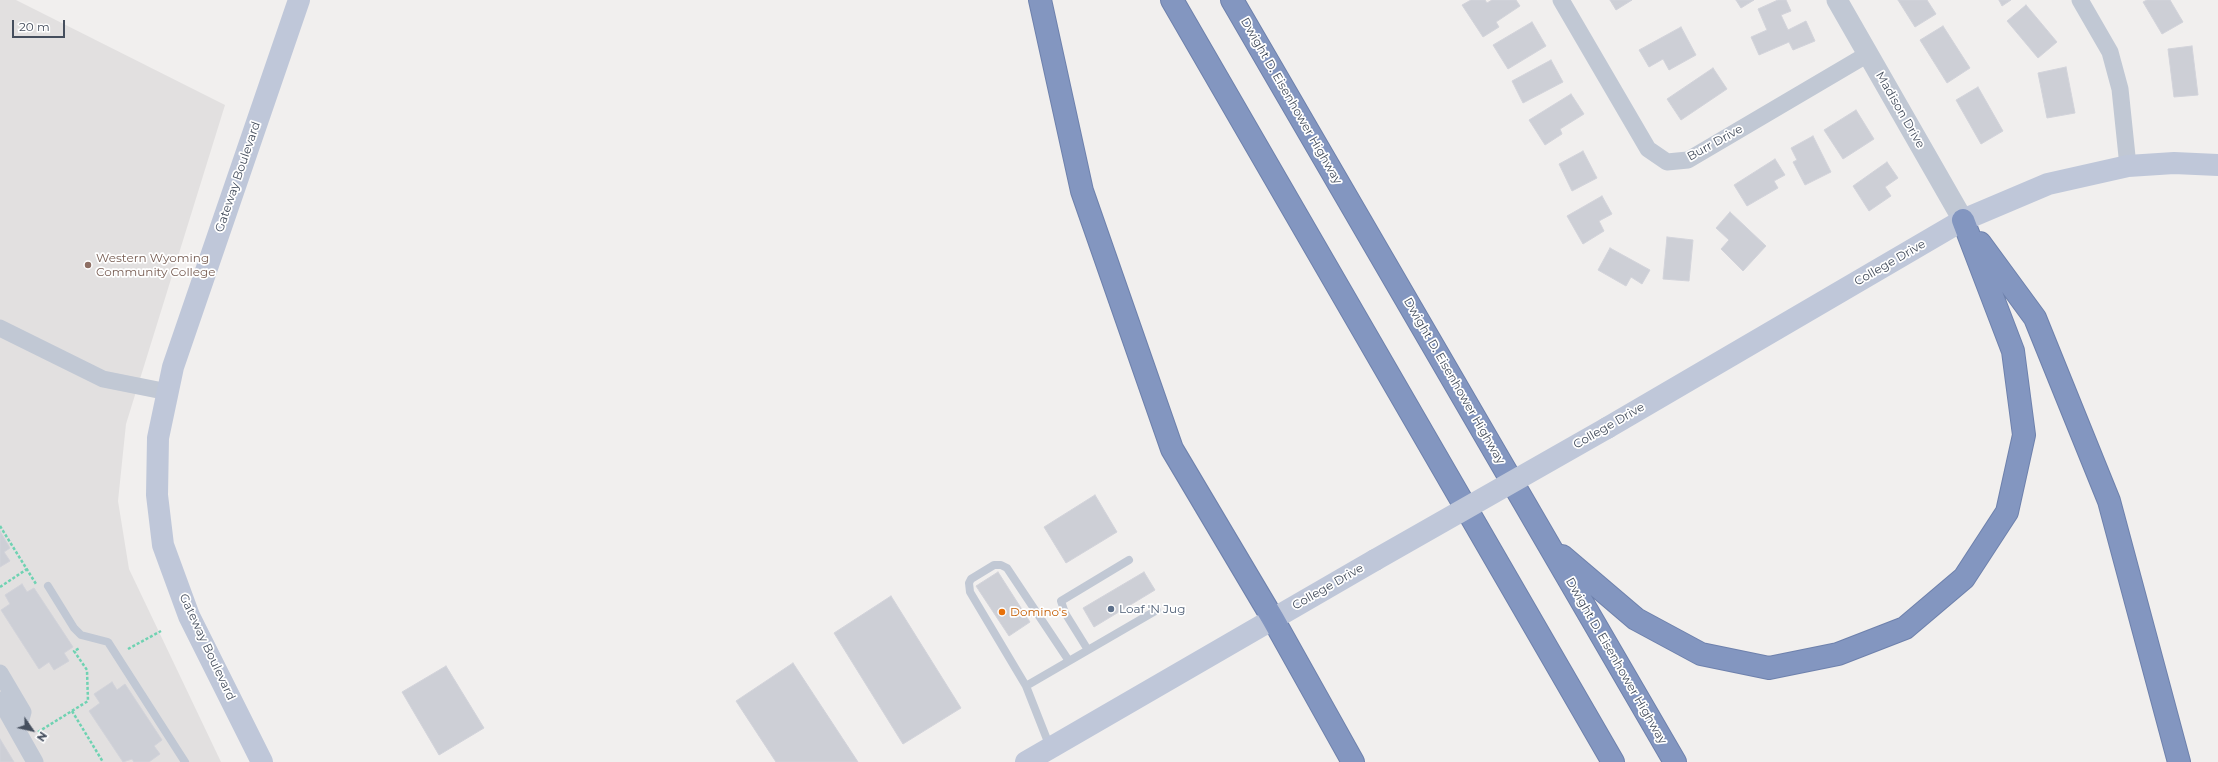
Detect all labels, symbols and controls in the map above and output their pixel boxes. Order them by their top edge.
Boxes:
scale bar [14,12,67,38]
street label: Dwight D. Eisenhower Highway [1237,15,1345,187]
text: 20 m [19,19,50,34]
street label: Madison Drive [1872,69,1928,151]
street label: Gateway Boulevard [212,120,264,234]
street label: Burr Drive [1685,122,1745,164]
street label: College Drive [1852,237,1928,289]
place label: Western Wyoming Community College [96,251,216,279]
marker: Western Wyoming Community College [83,260,93,270]
street label: Dwight D. Eisenhower Highway [1400,295,1508,467]
street label: College Drive [1571,400,1647,452]
street label: College Drive [1290,561,1366,613]
street label: Dwight D. Eisenhower Highway [1562,575,1670,747]
street label: Gateway Boulevard [176,591,238,703]
place label: Loaf 'N Jug [1119,602,1185,616]
marker: Loaf 'N Jug [1106,604,1116,614]
place label: Domino's [1010,605,1067,619]
marker: Domino's [997,607,1007,617]
north arrow [12,710,52,750]
text: N [34,729,50,744]

